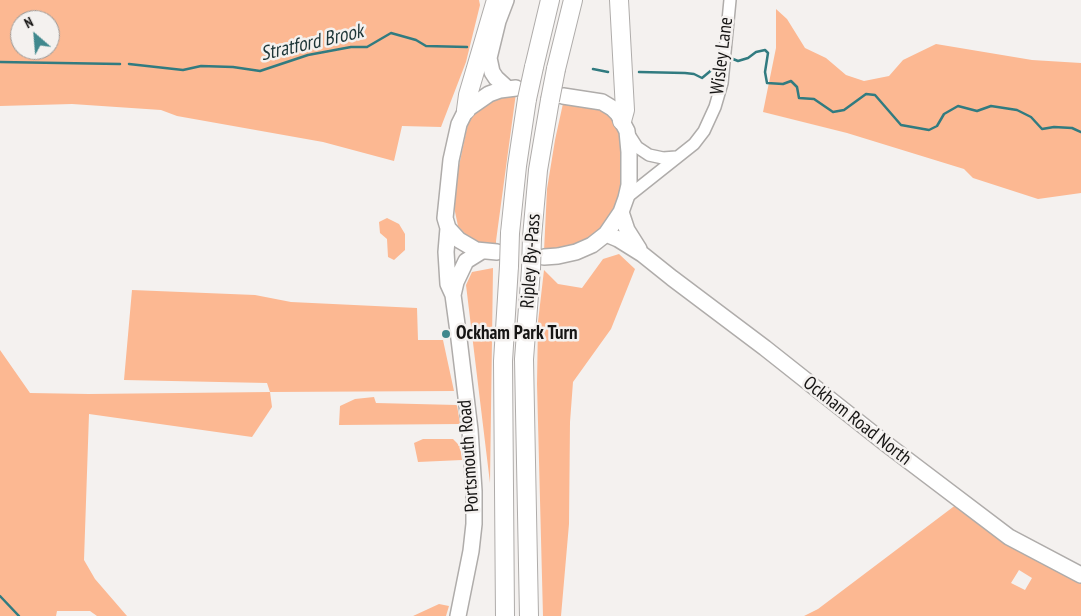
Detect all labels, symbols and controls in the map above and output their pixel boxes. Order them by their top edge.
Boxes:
north arrow [10,10,60,60]
text: N [21,13,36,32]
street label: Wisley Lane [706,16,738,96]
water label: Stratford Brook [258,19,366,67]
street label: Ripley By-Pass [516,213,546,309]
place label: Ockham Park Turn [456,323,578,345]
marker: Ockham Park Turn [440,328,452,340]
street label: Ockham Road North [798,372,916,470]
street label: Portsmouth Road [454,399,484,513]

